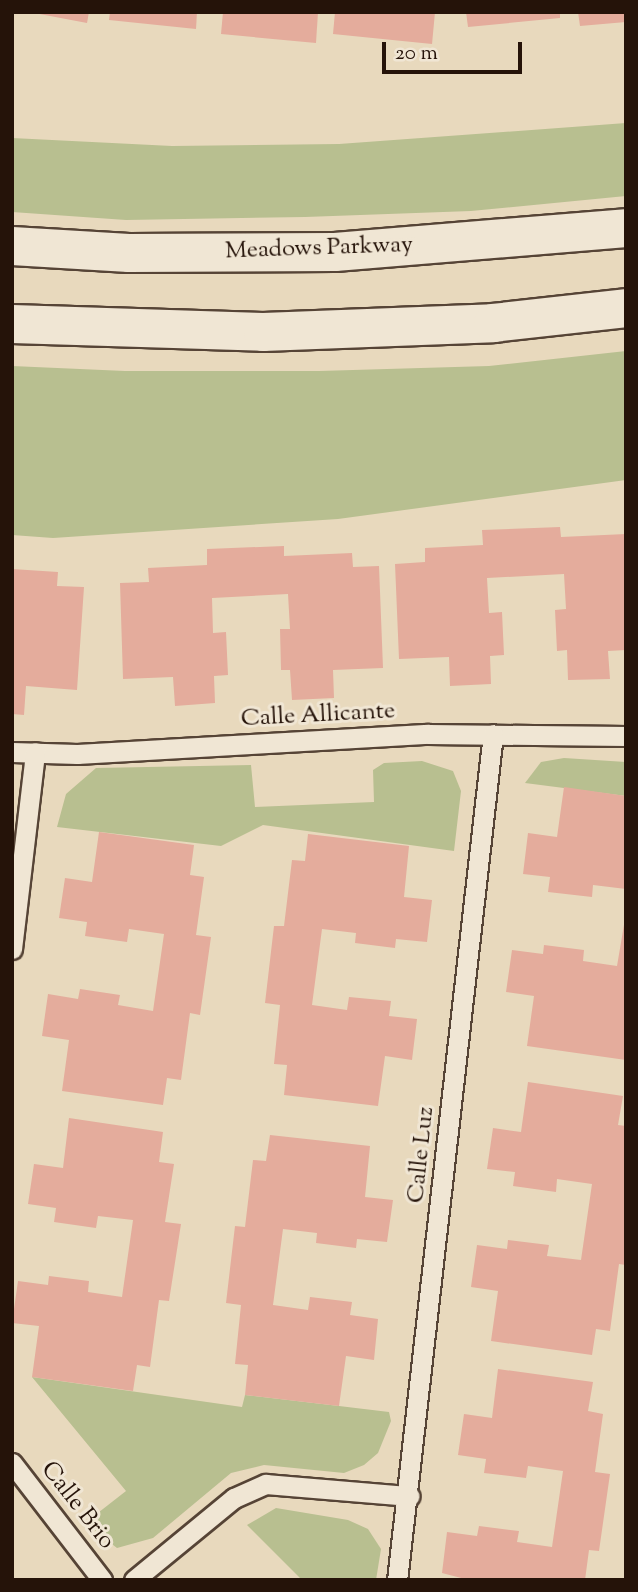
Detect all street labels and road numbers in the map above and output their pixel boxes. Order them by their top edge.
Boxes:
street label: Meadows Parkway [225,231,413,267]
street label: Calle Allicante [240,698,396,734]
street label: Calle Luz [403,1105,441,1205]
street label: Calle Brio [34,1456,120,1556]

